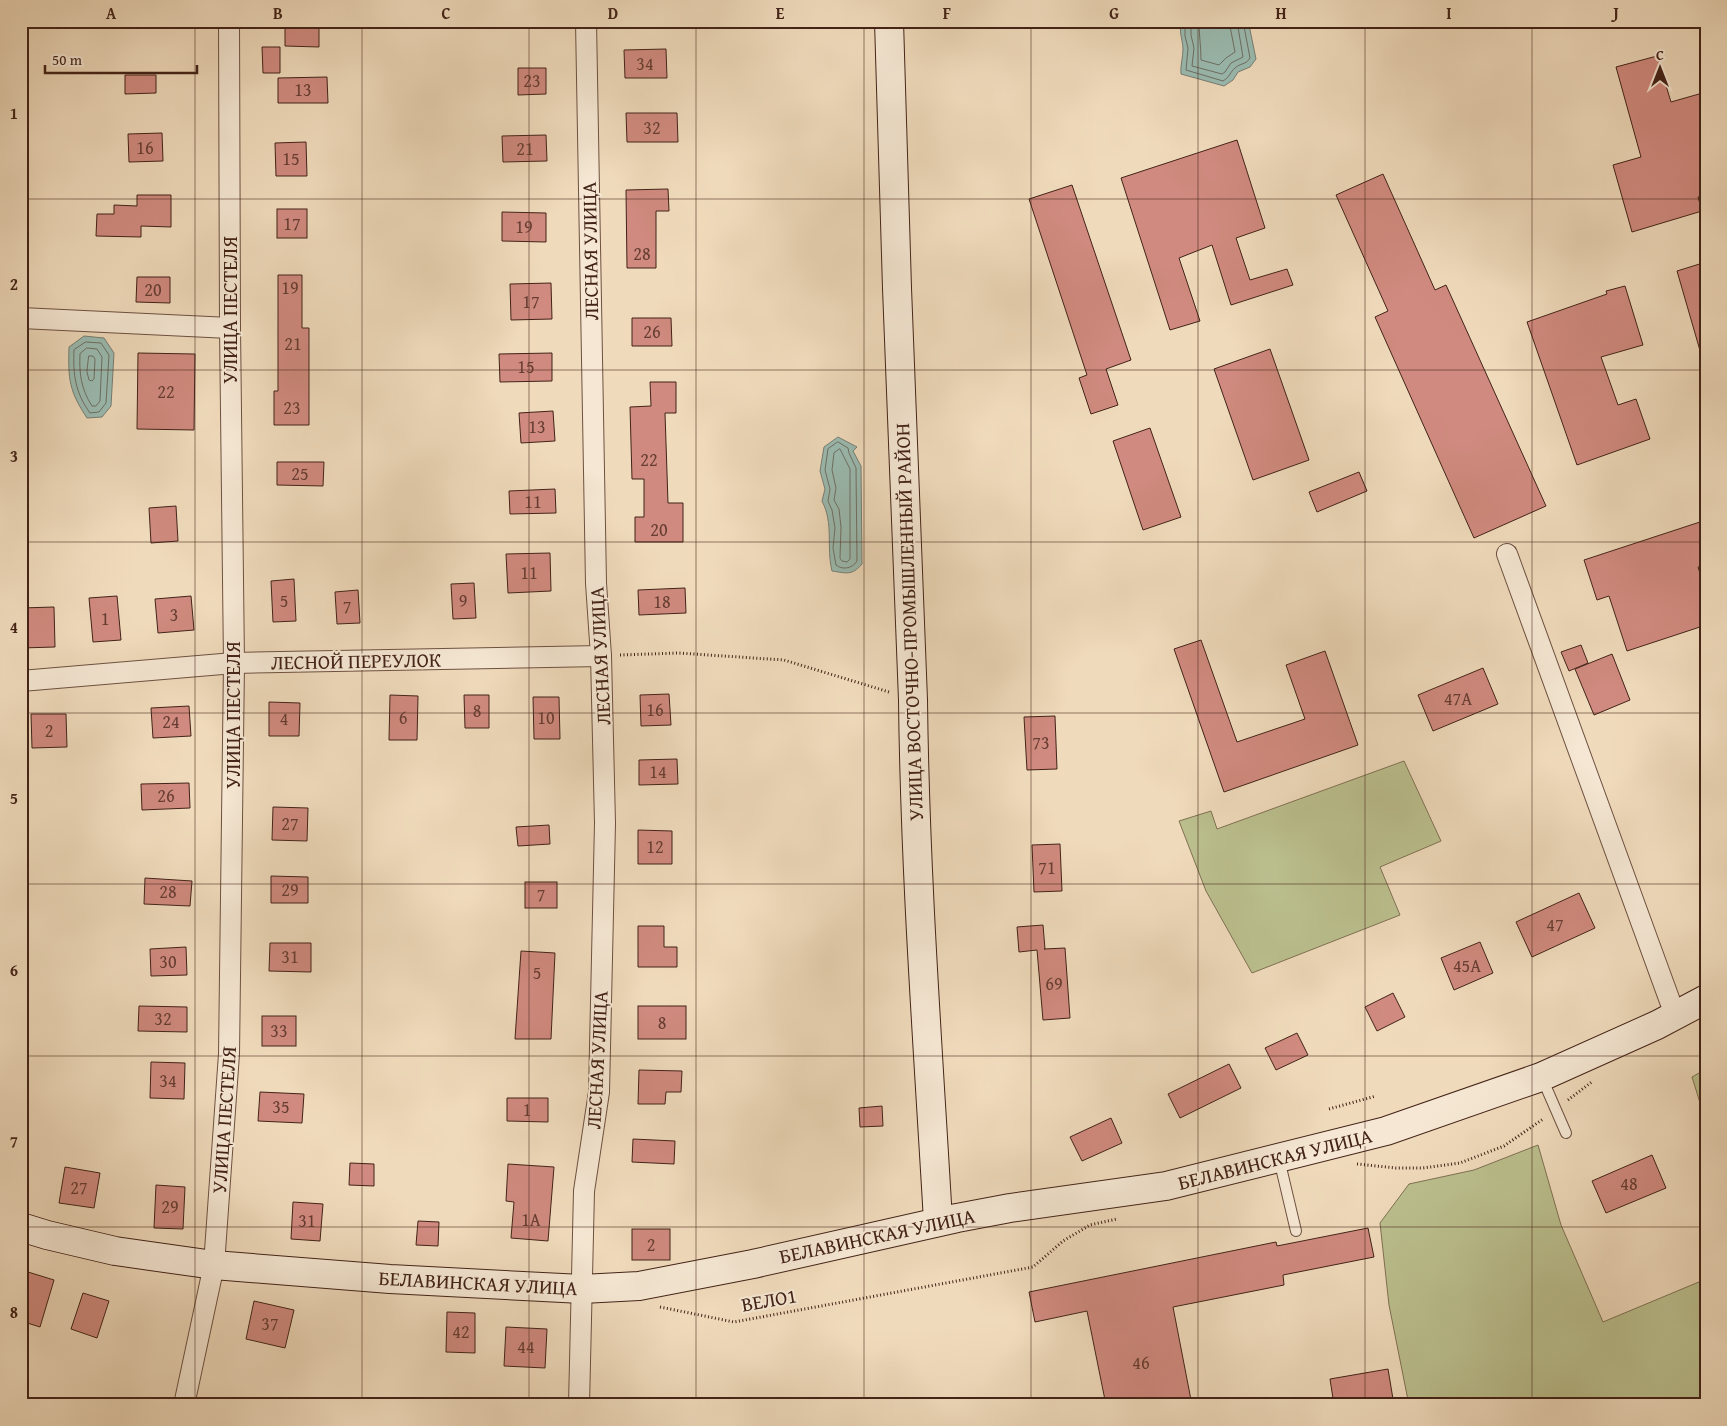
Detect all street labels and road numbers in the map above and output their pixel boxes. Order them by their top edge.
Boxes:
street label: ЛЕСНАЯ УЛИЦА [574,181,605,321]
street label: УЛИЦА ПЕСТЕЛЯ [215,236,244,384]
street label: УЛИЦА ВОСТОЧНО-ПРОМЫШЛЕННЫЙ РАЙОН [887,423,930,821]
street label: ЛЕСНАЯ УЛИЦА [581,586,618,726]
street label: УЛИЦА ПЕСТЕЛЯ [218,641,247,789]
street label: ЛЕСНОЙ ПЕРЕУЛОК [271,645,442,676]
street label: ЛЕСНАЯ УЛИЦА [578,990,615,1130]
street label: УЛИЦА ПЕСТЕЛЯ [204,1045,243,1195]
street label: БЕЛАВИНСКАЯ УЛИЦА [1175,1120,1375,1197]
street label: БЕЛАВИНСКАЯ УЛИЦА [776,1201,977,1270]
street label: БЕЛАВИНСКАЯ УЛИЦА [378,1263,578,1302]
street label: ВЕЛО1 [739,1280,799,1319]

